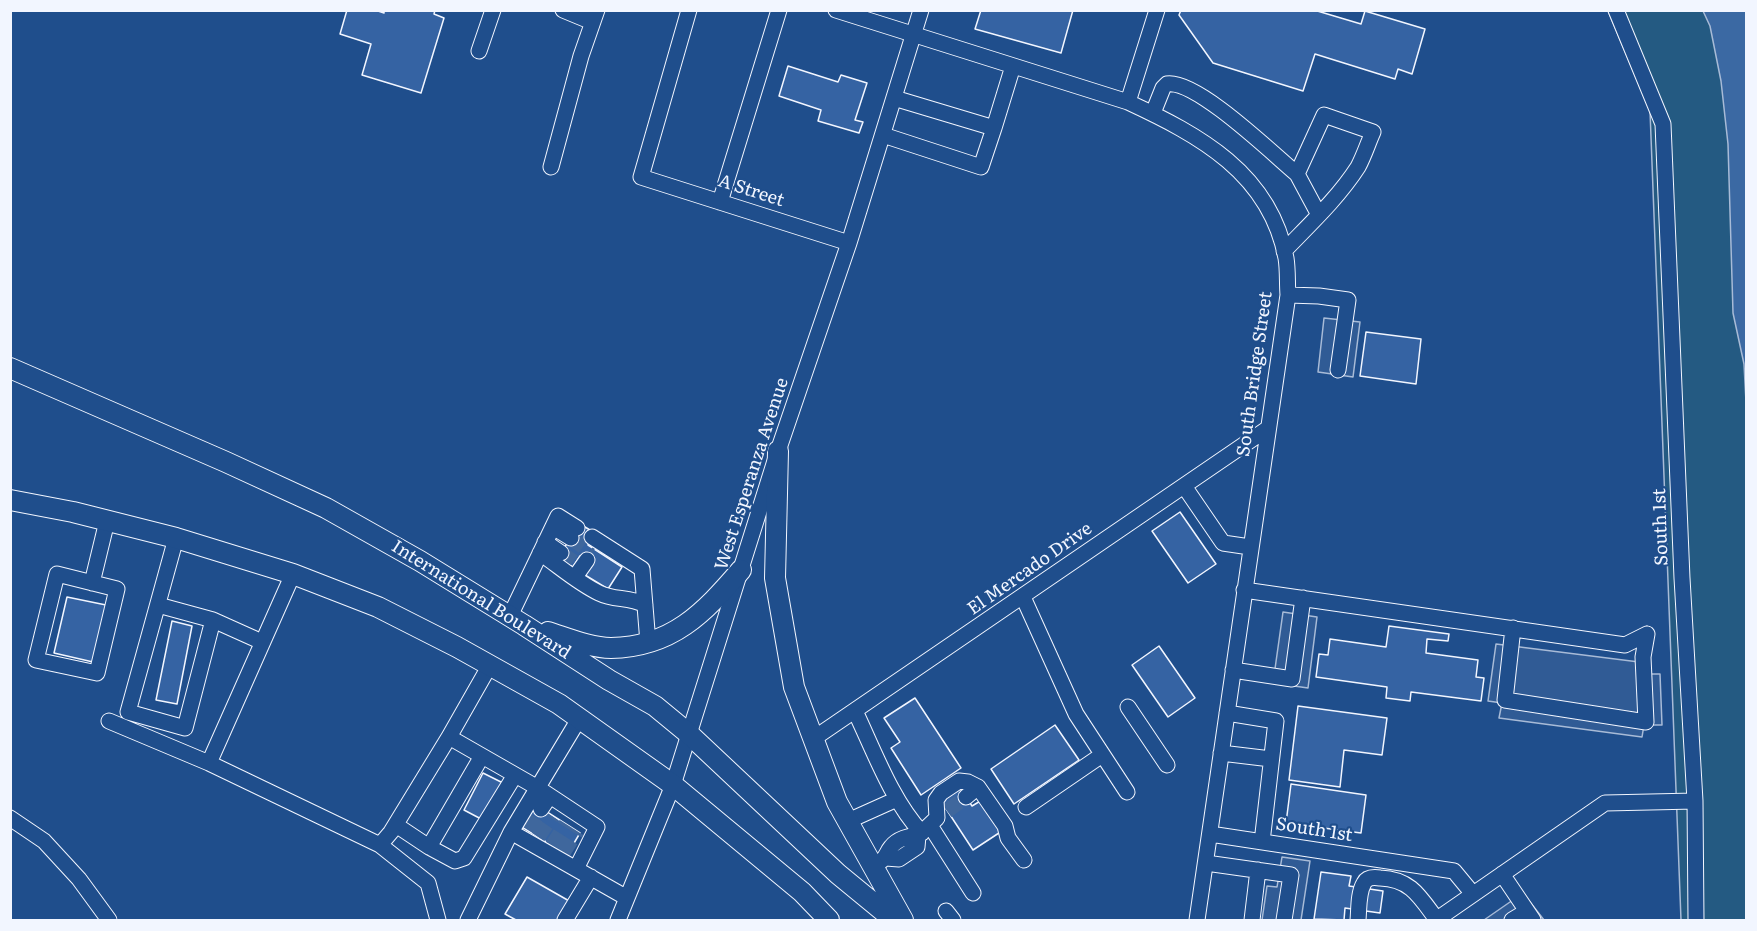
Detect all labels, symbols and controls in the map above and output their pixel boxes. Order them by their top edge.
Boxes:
street label: A Street [715,170,787,212]
street label: South Bridge Street [1233,290,1277,458]
street label: West Esperanza Avenue [711,375,793,573]
street label: South 1st [1649,488,1673,566]
street label: El Mercado Drive [964,518,1096,620]
street label: International Boulevard [387,536,575,664]
street label: South 1st [1274,813,1354,847]

